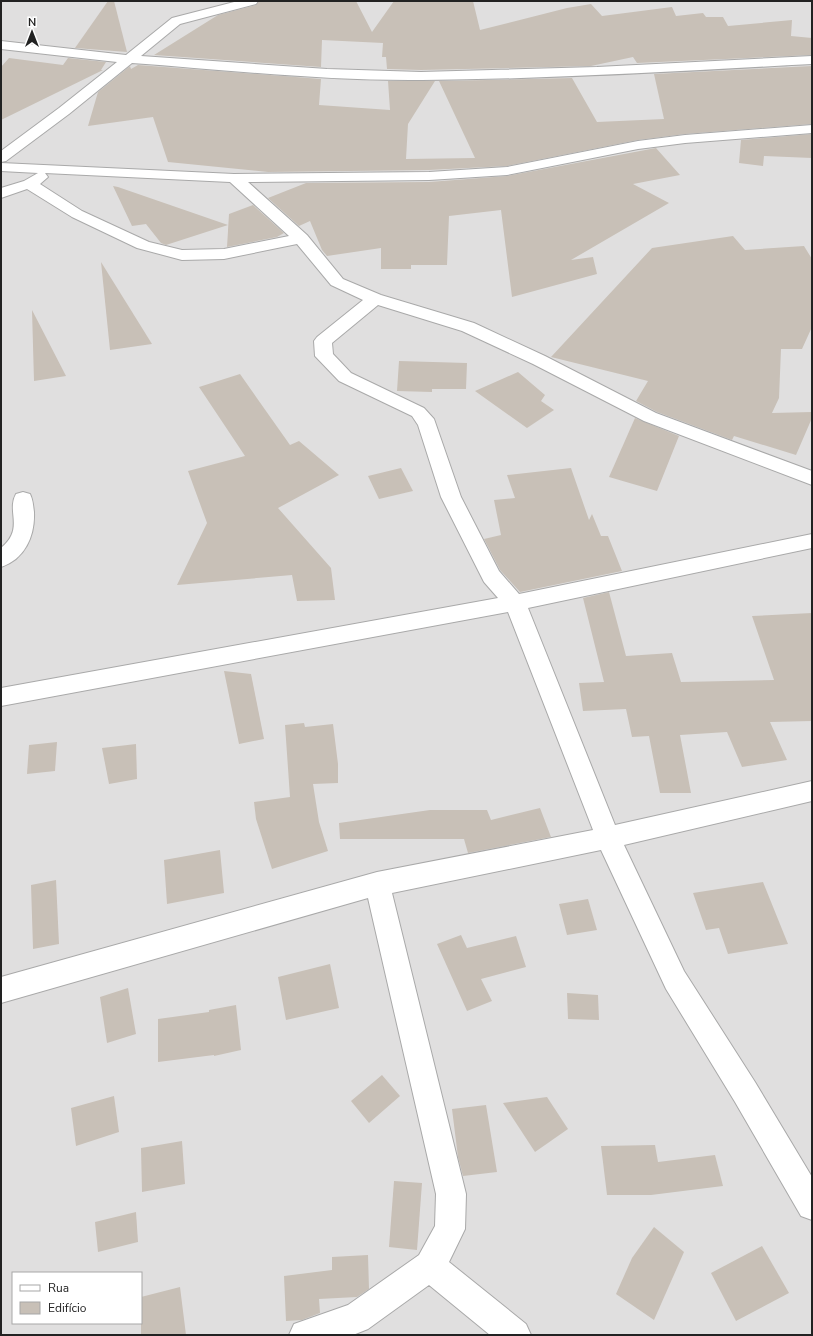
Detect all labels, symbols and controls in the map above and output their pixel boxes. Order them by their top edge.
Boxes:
north arrow [12,12,52,52]
text: N [28,15,36,30]
legend [12,1272,142,1324]
text: Rua [48,1280,69,1296]
text: Edifício [48,1300,87,1316]

